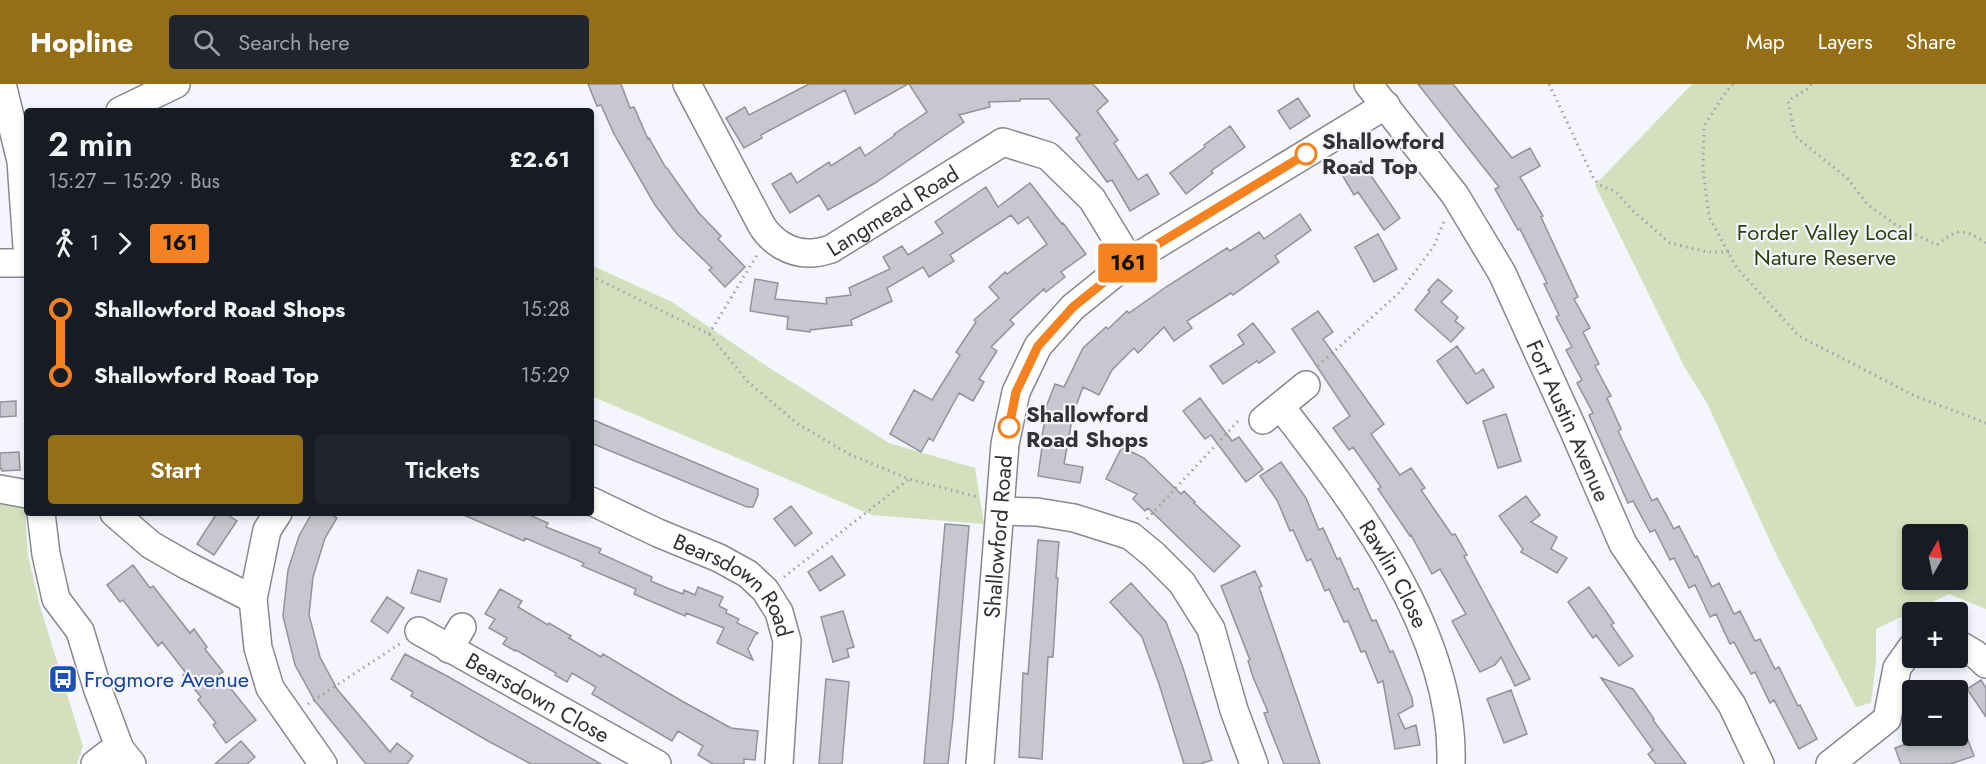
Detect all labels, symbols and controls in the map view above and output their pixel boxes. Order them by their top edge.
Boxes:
search box [169,15,589,69]
text: Hopline [30,22,133,63]
icon: search [190,26,223,59]
text: Search here [238,26,350,58]
text: Map [1746,27,1785,57]
text: Layers [1818,27,1873,57]
text: Share [1906,27,1956,57]
text: 2 min [48,121,133,168]
place label: Shallowford Road Top [1322,125,1445,182]
text: £2.61 [509,143,570,175]
marker: Shallowford Road Top [1295,143,1317,165]
street label: Langmead Road [820,157,965,264]
text: 15:27 – 15:29 · Bus [48,167,220,196]
park label: Forder Valley Local Nature Reserve [1737,216,1913,273]
icon: walk [48,227,81,260]
icon: forward [108,227,141,260]
text: 161 [162,228,197,258]
text: 1 [90,229,99,258]
line badge: 161 [1094,244,1162,282]
text: 161 [1110,248,1146,278]
text: Shallowford Road Shops [94,293,345,325]
text: 15:28 [521,295,570,324]
street label: Fort Austin Avenue [1518,334,1619,507]
text: Shallowford Road Top [94,359,319,391]
text: 15:29 [521,361,570,390]
place label: Shallowford Road Shops [1026,398,1149,455]
marker: Shallowford Road Shops [998,416,1020,438]
button: Start [48,435,303,504]
button: Tickets [315,435,570,504]
street label: Shallowford Road [975,454,1020,619]
street label: Rawlin Close [1351,513,1437,633]
north arrow [1902,524,1968,590]
map controls [1902,524,1968,746]
street label: Bearsdown Road [669,525,801,640]
button: + [1902,602,1968,668]
street label: Bearsdown Close [460,644,616,750]
bus stop icon: Frogmore Avenue [47,663,79,695]
place label: Frogmore Avenue [84,663,249,695]
button: − [1902,680,1968,746]

